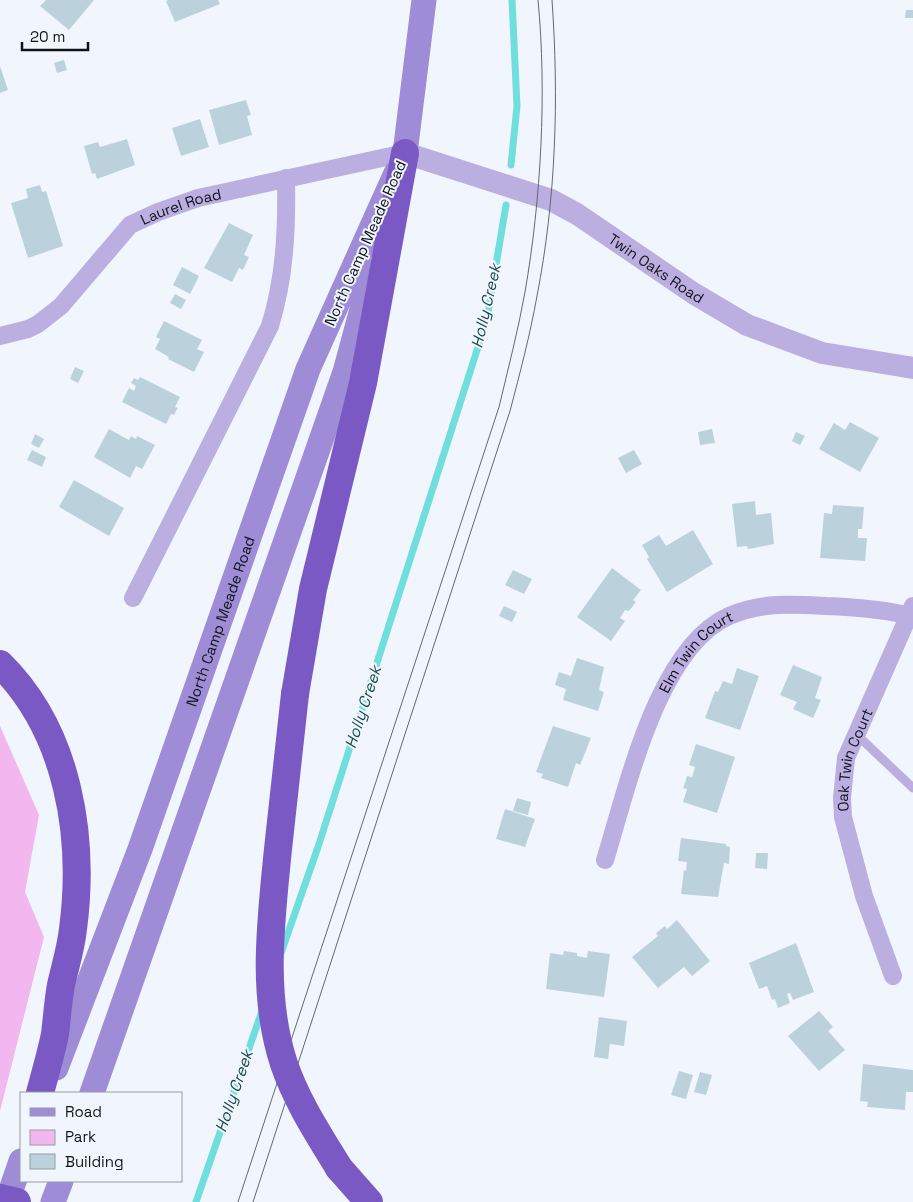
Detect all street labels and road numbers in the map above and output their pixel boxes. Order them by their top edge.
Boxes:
street label: North Camp Meade Road [320,157,410,329]
street label: Laurel Road [137,184,223,229]
street label: Twin Oaks Road [605,229,708,307]
street label: North Camp Meade Road [181,533,258,709]
street label: Elm Twin Court [654,606,736,696]
street label: Oak Twin Court [832,705,876,812]

